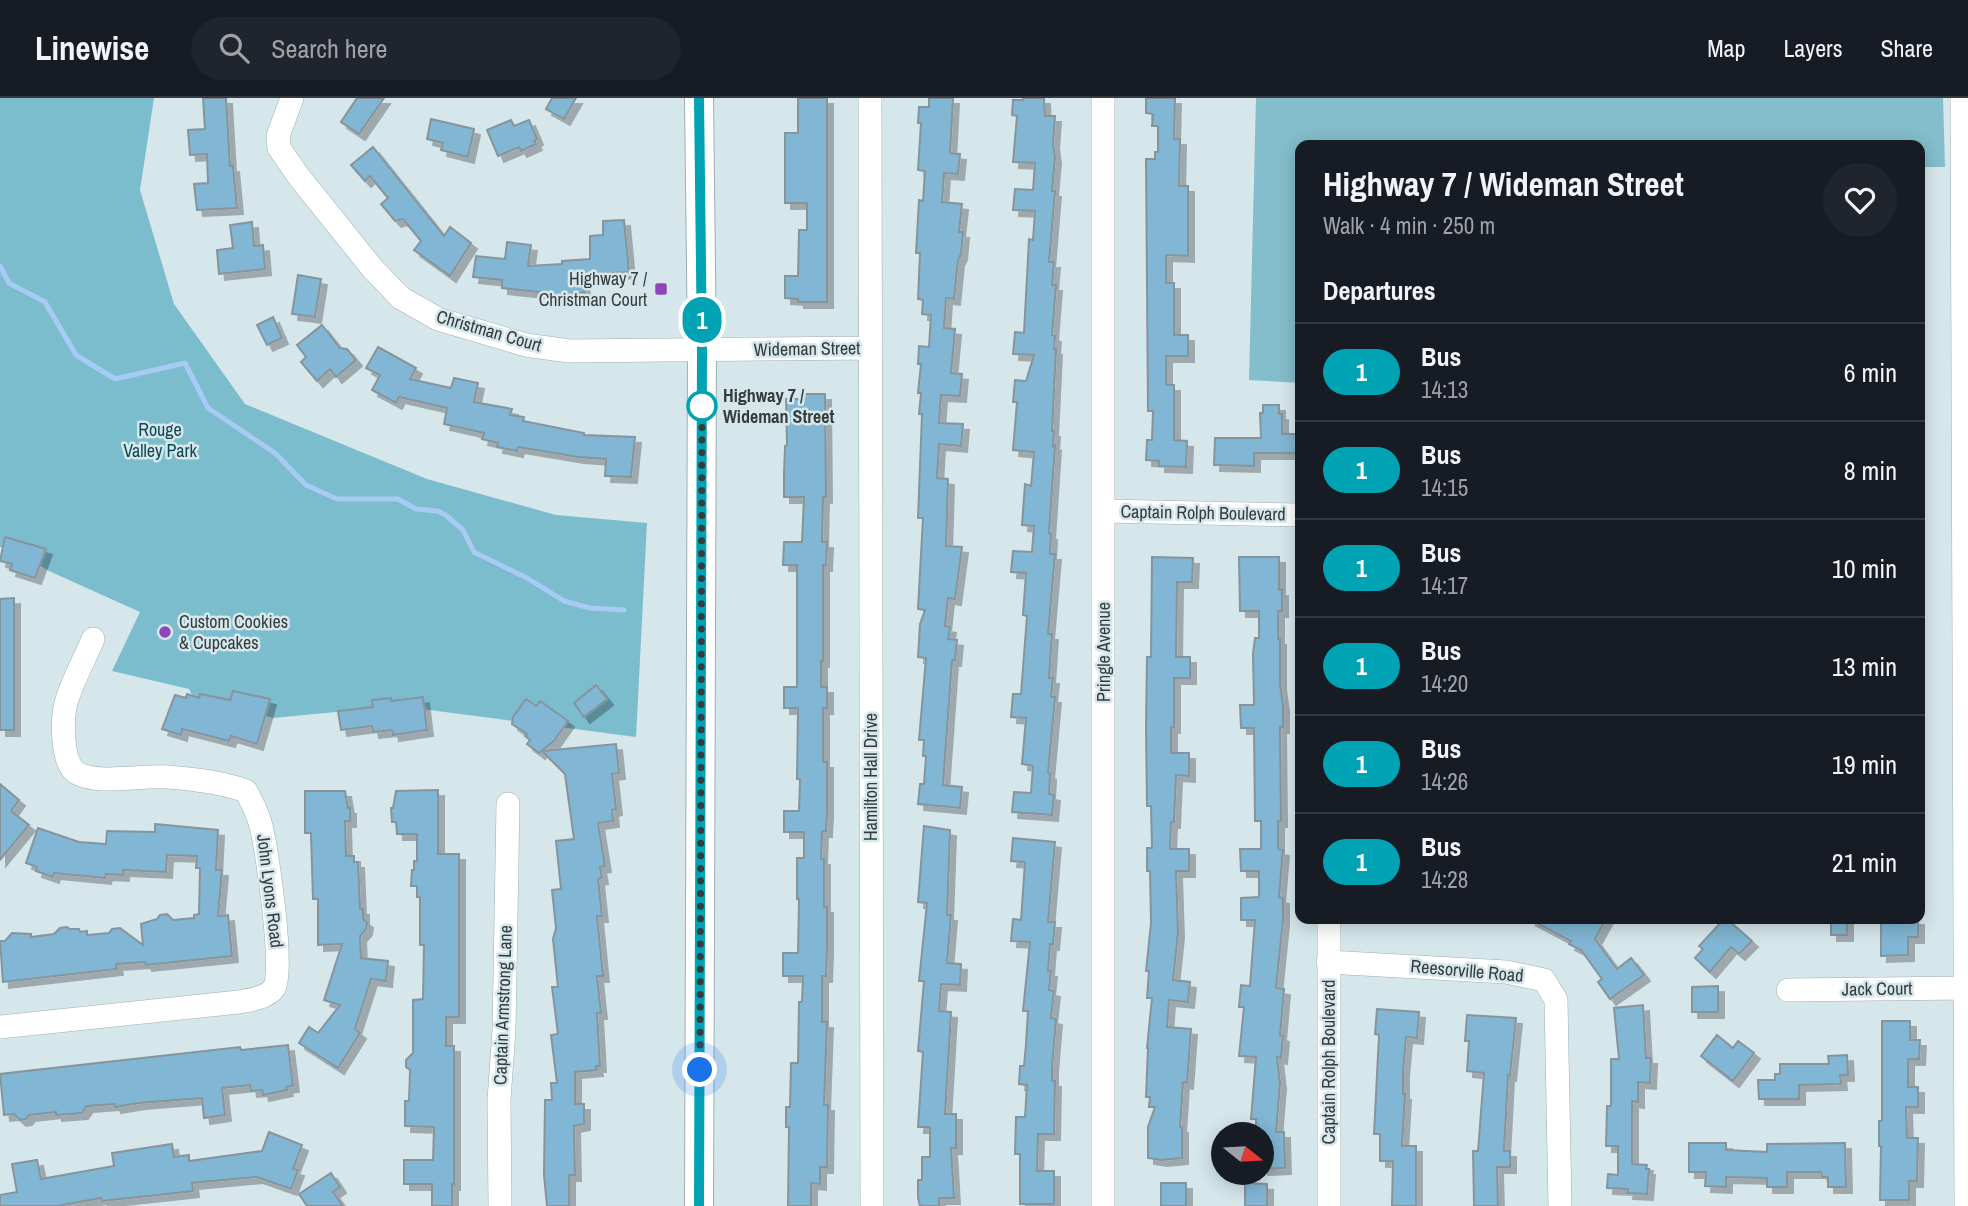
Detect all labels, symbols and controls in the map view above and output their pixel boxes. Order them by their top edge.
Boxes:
search box [191,17,681,80]
text: Linewise [35,26,149,70]
icon: search [215,29,253,67]
text: Search here [271,31,387,66]
text: Map [1707,32,1745,64]
text: Layers [1783,32,1842,64]
text: Share [1880,32,1933,64]
text: Highway 7 / Wideman Street [1323,162,1684,206]
button: heart [1823,163,1897,237]
text: Walk · 4 min · 250 m [1323,210,1495,241]
place label: Highway 7 / Christman Court [539,266,648,312]
text: Departures [1323,273,1436,308]
marker: Highway 7 / Christman Court [653,281,669,297]
line badge: 1 [679,297,725,343]
street label: Christman Court [434,304,545,357]
text: 1 [697,304,707,336]
street label: Wideman Street [753,335,861,362]
text: Bus [1421,339,1461,374]
text: 6 min [1844,355,1897,390]
text: 1 [1356,356,1367,388]
text: 14:13 [1421,374,1468,405]
place label: Highway 7 / Wideman Street [723,383,835,429]
marker: Highway 7 / Wideman Street [687,391,717,421]
park label: Rouge Valley Park [123,417,197,463]
text: Bus [1421,437,1461,472]
text: 8 min [1844,453,1897,488]
text: 1 [1356,454,1367,486]
text: 14:15 [1421,472,1468,503]
street label: Captain Rolph Boulevard [1120,499,1286,526]
text: Bus [1421,535,1461,570]
text: 10 min [1832,551,1897,586]
text: 1 [1356,552,1367,584]
text: 14:17 [1421,570,1468,601]
street label: Pringle Avenue [1091,602,1116,702]
place label: Custom Cookies & Cupcakes [179,609,288,655]
marker: Custom Cookies & Cupcakes [157,624,173,640]
text: Bus [1421,633,1461,668]
text: 13 min [1832,649,1897,684]
text: 1 [1356,650,1367,682]
text: 14:20 [1421,668,1468,699]
street label: Hamilton Hall Drive [858,713,883,841]
text: Bus [1421,731,1461,766]
text: 19 min [1832,747,1897,782]
text: 1 [1356,748,1367,780]
text: 14:26 [1421,766,1468,797]
text: Bus [1421,829,1461,864]
street label: John Lyons Road [251,833,290,949]
text: 21 min [1832,845,1897,880]
text: 1 [1356,846,1367,878]
text: 14:28 [1421,864,1468,895]
street label: Captain Armstrong Lane [487,925,518,1085]
street label: Reesorville Road [1410,953,1525,988]
street label: Jack Court [1842,975,1912,1002]
street label: Captain Rolph Boulevard [1316,980,1341,1144]
your location [682,1052,717,1087]
north arrow [1211,1122,1274,1185]
map controls [1211,1122,1274,1185]

